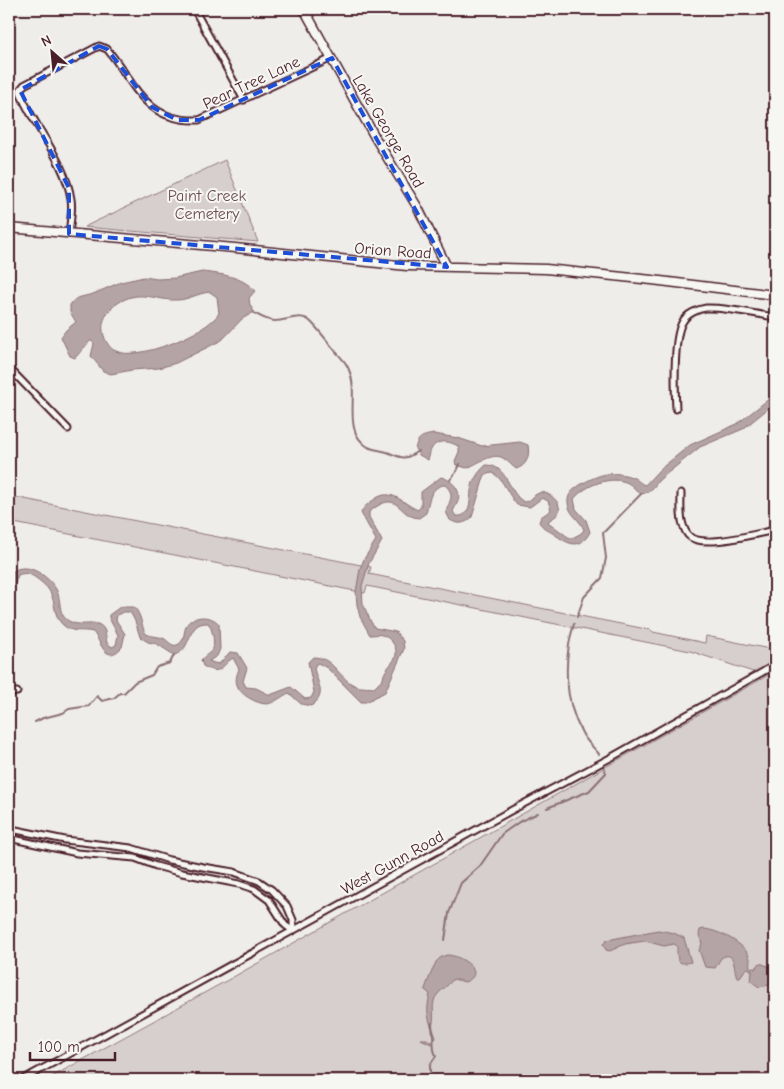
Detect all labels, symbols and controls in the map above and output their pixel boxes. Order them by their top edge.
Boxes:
north arrow [28,28,78,78]
text: N [38,31,54,51]
street label: Pear Tree Lane [200,53,303,113]
street label: Lake George Road [349,72,428,191]
park label: Paint Creek Cemetery [168,187,247,223]
street label: Orion Road [354,239,432,263]
street label: West Gunn Road [338,827,447,899]
scale bar [30,1029,115,1061]
text: 100 m [38,1038,80,1056]

